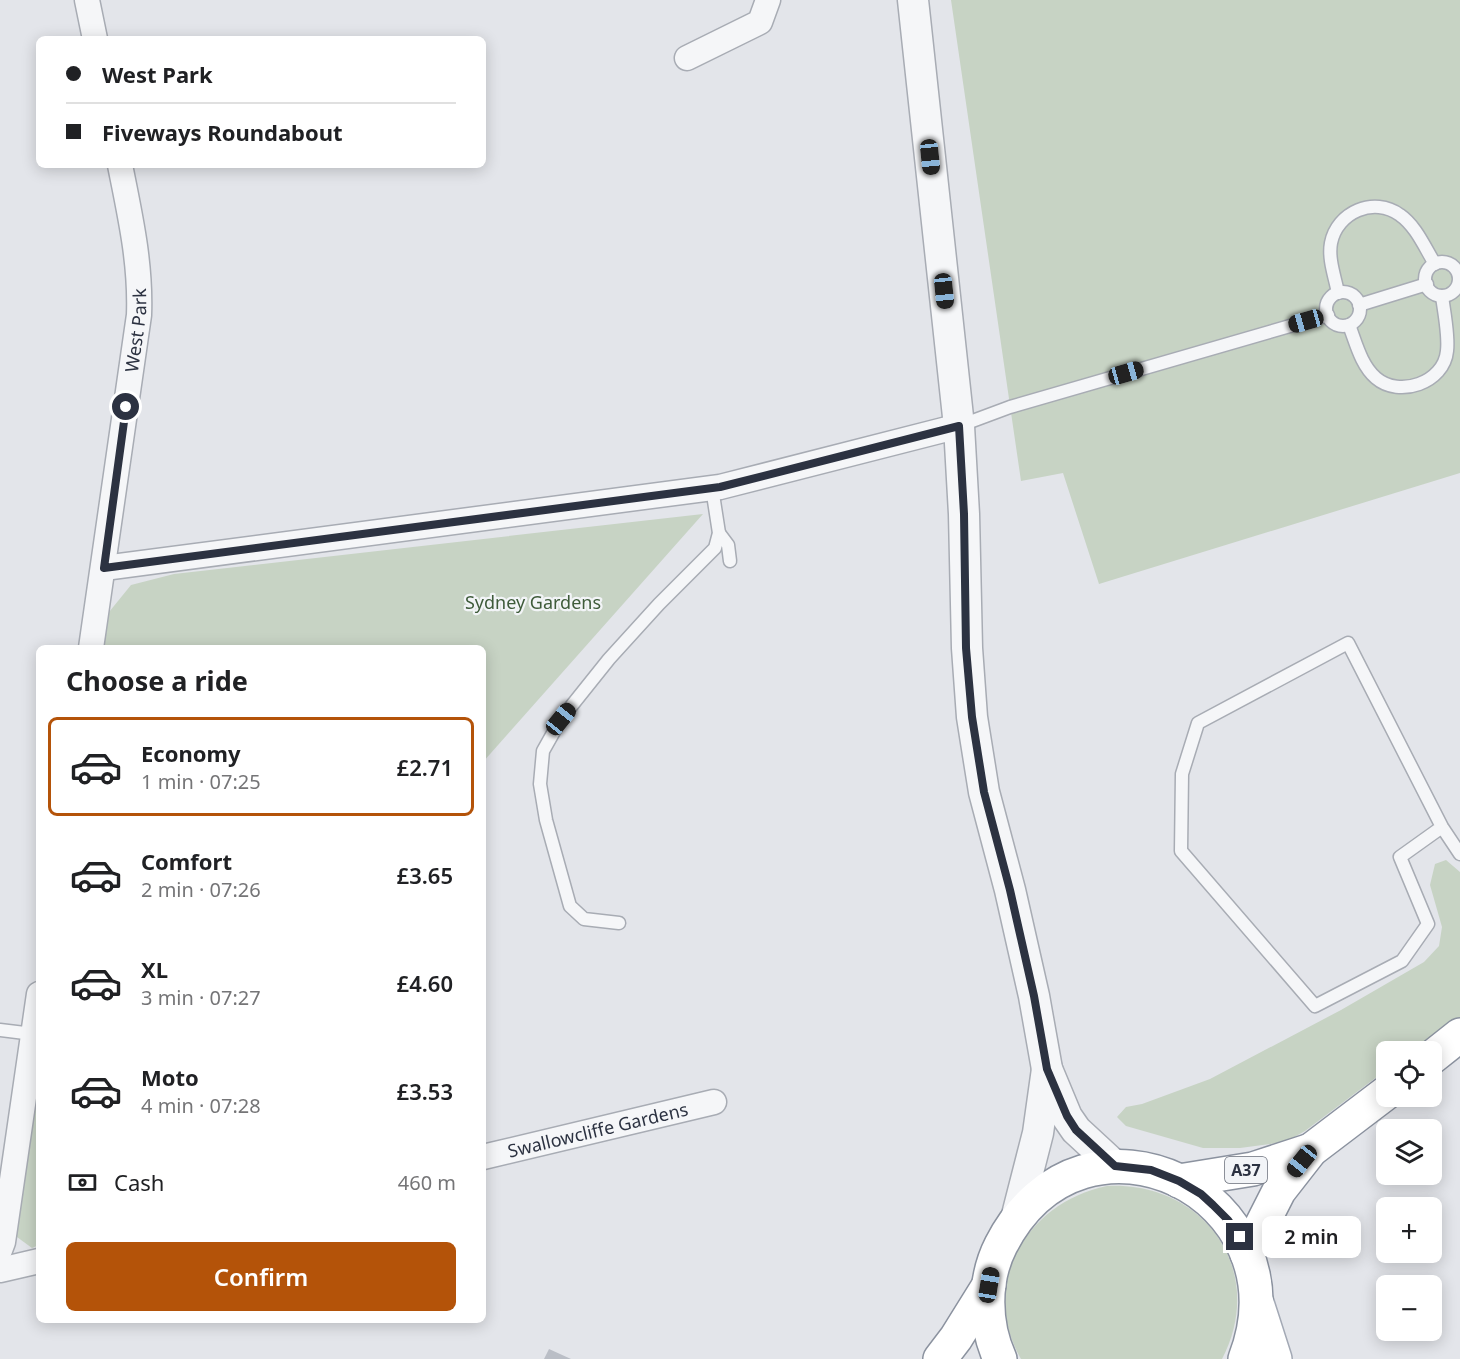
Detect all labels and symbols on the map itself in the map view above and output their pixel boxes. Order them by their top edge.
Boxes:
car [919,138,941,176]
car [933,272,955,310]
street label: West Park [119,288,151,374]
car [1286,307,1326,335]
car [1106,359,1146,387]
route start [112,393,139,420]
park label: Sydney Gardens [465,590,601,614]
car [543,699,579,739]
street label: Swallowcliffe Gardens [505,1097,690,1163]
car [1284,1141,1320,1181]
road number: A37 [1225,1157,1267,1183]
callout: 2 min [1261,1216,1360,1258]
route end [1226,1223,1253,1250]
car [977,1266,1001,1304]

